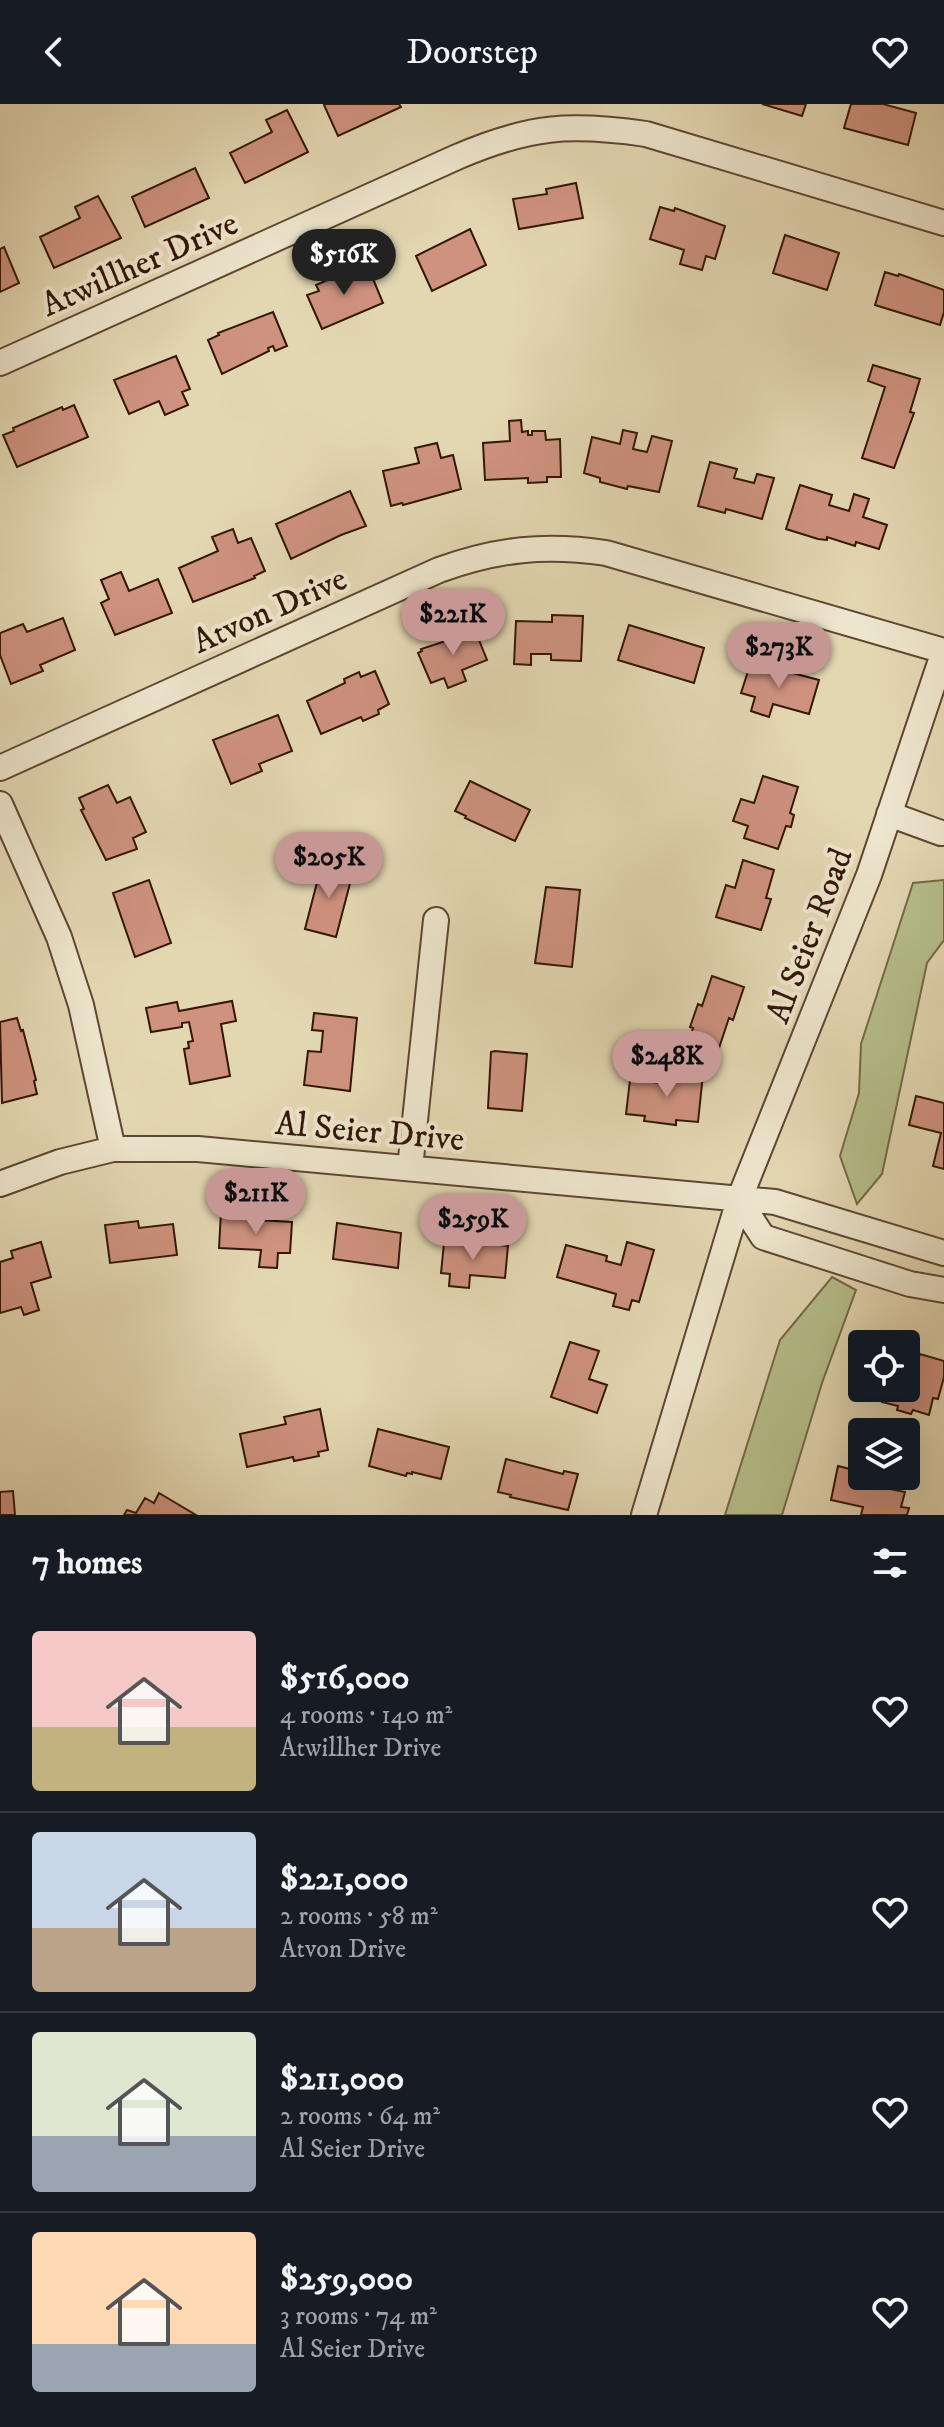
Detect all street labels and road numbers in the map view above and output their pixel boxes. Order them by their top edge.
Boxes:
street label: Atwillher Drive [35,203,245,327]
street label: Atvon Drive [186,558,354,663]
street label: Al Seier Road [757,842,862,1029]
street label: Al Seier Drive [274,1103,466,1161]

